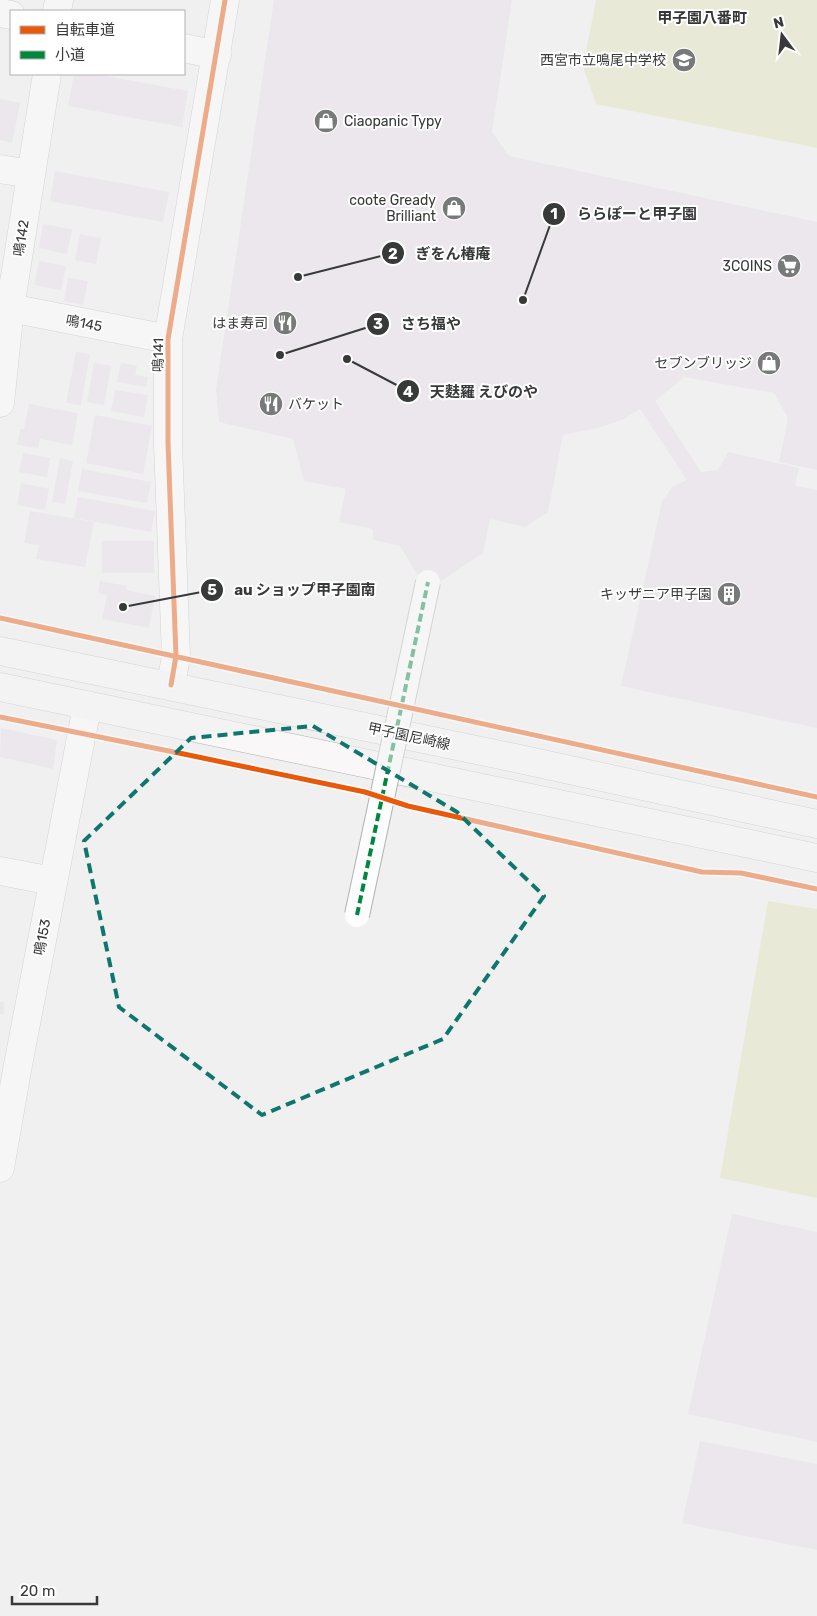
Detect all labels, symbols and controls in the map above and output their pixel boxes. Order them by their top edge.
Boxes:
district label: 甲子園八番町 [657,9,747,27]
legend [10,10,185,75]
north arrow [757,10,807,60]
text: N [772,13,786,32]
text: 自転車道 [55,21,115,39]
text: 小道 [55,46,85,64]
school or university icon: 西宮市立鳴尾中学校 [671,47,697,73]
place label: 西宮市立鳴尾中学校 [540,52,666,69]
shop icon: Ciaopanic Typy [313,108,339,134]
place label: Ciaopanic Typy [344,113,442,130]
place label: coote Gready Brilliant [349,192,437,225]
shop icon: coote Gready Brilliant [441,195,467,221]
callout: ららぽーと甲子園 [542,199,707,229]
text: 1 [550,205,558,223]
text: ららぽーと甲子園 [577,205,697,223]
street label: 鳴142 [10,219,33,258]
callout: ぎをん椿庵 [380,238,500,268]
text: 2 [388,245,398,263]
text: ぎをん椿庵 [415,245,491,263]
supermarket icon: 3COINS [776,253,802,279]
place label: 3COINS [723,258,772,275]
callout: さち福や [366,309,471,339]
restaurant icon: はま寿司 [272,310,298,336]
street label: 鳴145 [64,312,104,335]
place label: はま寿司 [212,315,268,332]
text: 3 [373,315,383,333]
text: さち福や [401,315,461,333]
street label: 鳴141 [150,338,167,372]
shop icon: セブンブリッジ [756,350,782,376]
place label: セブンブリッジ [654,355,752,372]
callout: 天麩羅 えびのや [395,376,549,406]
text: 4 [403,383,413,401]
text: 天麩羅 えびのや [430,383,538,401]
restaurant icon: バケット [258,391,284,417]
place label: バケット [288,396,344,413]
callout: au ショップ甲子園南 [199,575,386,605]
text: 5 [207,581,217,599]
text: au ショップ甲子園南 [234,581,376,599]
building icon: キッザニア甲子園 [716,581,742,607]
place label: キッザニア甲子園 [600,586,712,603]
street label: 甲子園尼崎線 [366,719,452,754]
street label: 鳴153 [31,917,54,957]
scale bar [12,1574,98,1606]
text: 20 m [20,1582,55,1600]

